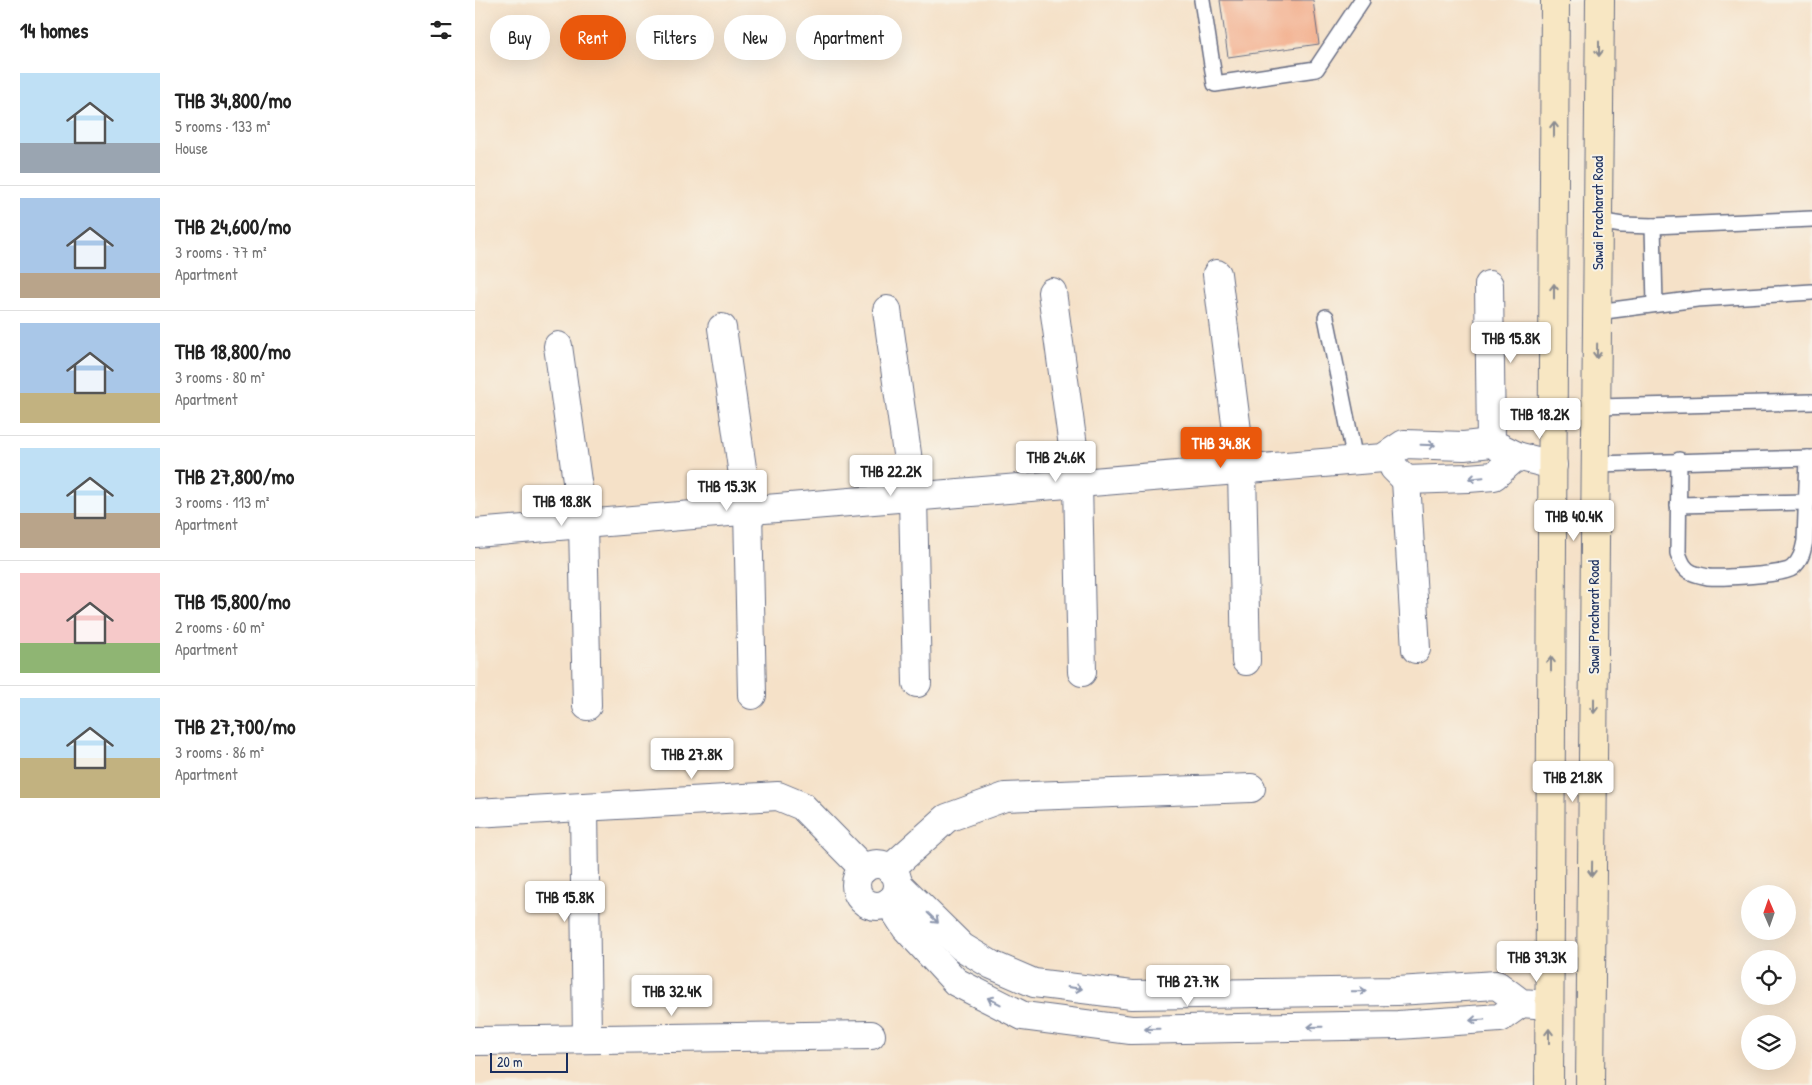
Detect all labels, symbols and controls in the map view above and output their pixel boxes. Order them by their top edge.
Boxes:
chip: Buy [490,15,550,60]
chip: Rent [560,15,626,60]
chip: Filters [636,15,714,60]
chip: New [724,15,786,60]
chip: Apartment [796,15,902,60]
text: 14 homes [20,16,88,45]
icon: filters [427,16,455,44]
one-way arrow [1594,40,1604,56]
text: THB 34,800/mo [175,86,291,115]
icon: home [60,93,120,153]
text: 5 rooms · 133 m² [175,115,271,137]
one-way arrow [1549,121,1559,138]
text: House [175,137,208,159]
street label: Sawai Pracharat Road [1587,156,1608,270]
text: THB 24,600/mo [175,212,291,241]
icon: home [60,218,120,278]
text: 3 rooms · 77 m² [175,241,267,263]
text: Apartment [175,263,238,285]
one-way arrow [1549,284,1558,300]
pin: THB 15.8K [1454,322,1568,364]
text: THB 15.8K [1482,327,1540,349]
text: THB 18,800/mo [175,337,291,366]
one-way arrow [1592,342,1602,359]
icon: home [60,343,120,403]
text: 3 rooms · 80 m² [175,366,265,388]
text: Apartment [175,388,238,410]
pin: THB 18.2K [1483,398,1597,440]
text: THB 18.2K [1511,403,1569,425]
pin: THB 34.8K [1164,426,1278,469]
text: THB 34.8K [1192,432,1250,454]
pin: THB 24.6K [999,440,1113,483]
one-way arrow [1420,440,1436,450]
text: THB 24.6K [1027,446,1085,468]
pin: THB 22.2K [834,454,948,497]
text: THB 22.2K [860,460,922,482]
text: THB 27,800/mo [175,462,294,491]
icon: home [60,468,120,528]
pin: THB 15.3K [670,470,784,512]
one-way arrow [1468,473,1484,482]
text: THB 15.3K [698,475,756,497]
pin: THB 18.8K [505,484,619,527]
text: THB 18.8K [533,490,591,512]
text: 3 rooms · 113 m² [175,491,270,513]
pin: THB 40.4K [1517,500,1631,542]
text: THB 40.4K [1545,505,1603,527]
text: Apartment [175,513,238,535]
street label: Sawai Pracharat Road [1583,560,1604,674]
text: THB 15,800/mo [175,587,290,616]
icon: home [60,593,120,653]
text: 2 rooms · 60 m² [175,616,265,638]
text: Apartment [175,638,238,660]
one-way arrow [1546,656,1556,672]
one-way arrow [1589,698,1599,714]
text: THB 27,700/mo [175,712,295,741]
icon: home [60,718,120,778]
pin: THB 27.8K [635,738,749,780]
text: 3 rooms · 86 m² [175,741,264,763]
text: THB 27.8K [662,743,722,765]
pin: THB 21.8K [1516,760,1630,803]
text: Apartment [175,763,238,785]
text: THB 21.8K [1544,766,1602,788]
one-way arrow [1587,860,1597,876]
pin: THB 15.8K [508,880,622,923]
north arrow [1741,885,1796,940]
map controls [1741,885,1796,1070]
text: THB 15.8K [536,886,594,908]
one-way arrow [927,912,940,924]
pin: THB 39.3K [1480,940,1594,983]
text: THB 39.3K [1508,946,1566,968]
button: locate [1741,950,1796,1005]
pin: THB 27.7K [1131,964,1245,1007]
text: THB 27.7K [1157,970,1219,992]
pin: THB 32.4K [615,974,729,1017]
text: THB 32.4K [642,980,702,1002]
one-way arrow [1066,983,1082,993]
one-way arrow [1351,986,1367,996]
one-way arrow [987,996,1002,1005]
button: layers [1741,1015,1796,1070]
one-way arrow [1469,1016,1485,1025]
one-way arrow [1307,1022,1323,1031]
one-way arrow [1144,1025,1160,1034]
one-way arrow [1544,1029,1554,1045]
scale bar [490,1050,567,1073]
text: 20 m [497,1052,523,1071]

